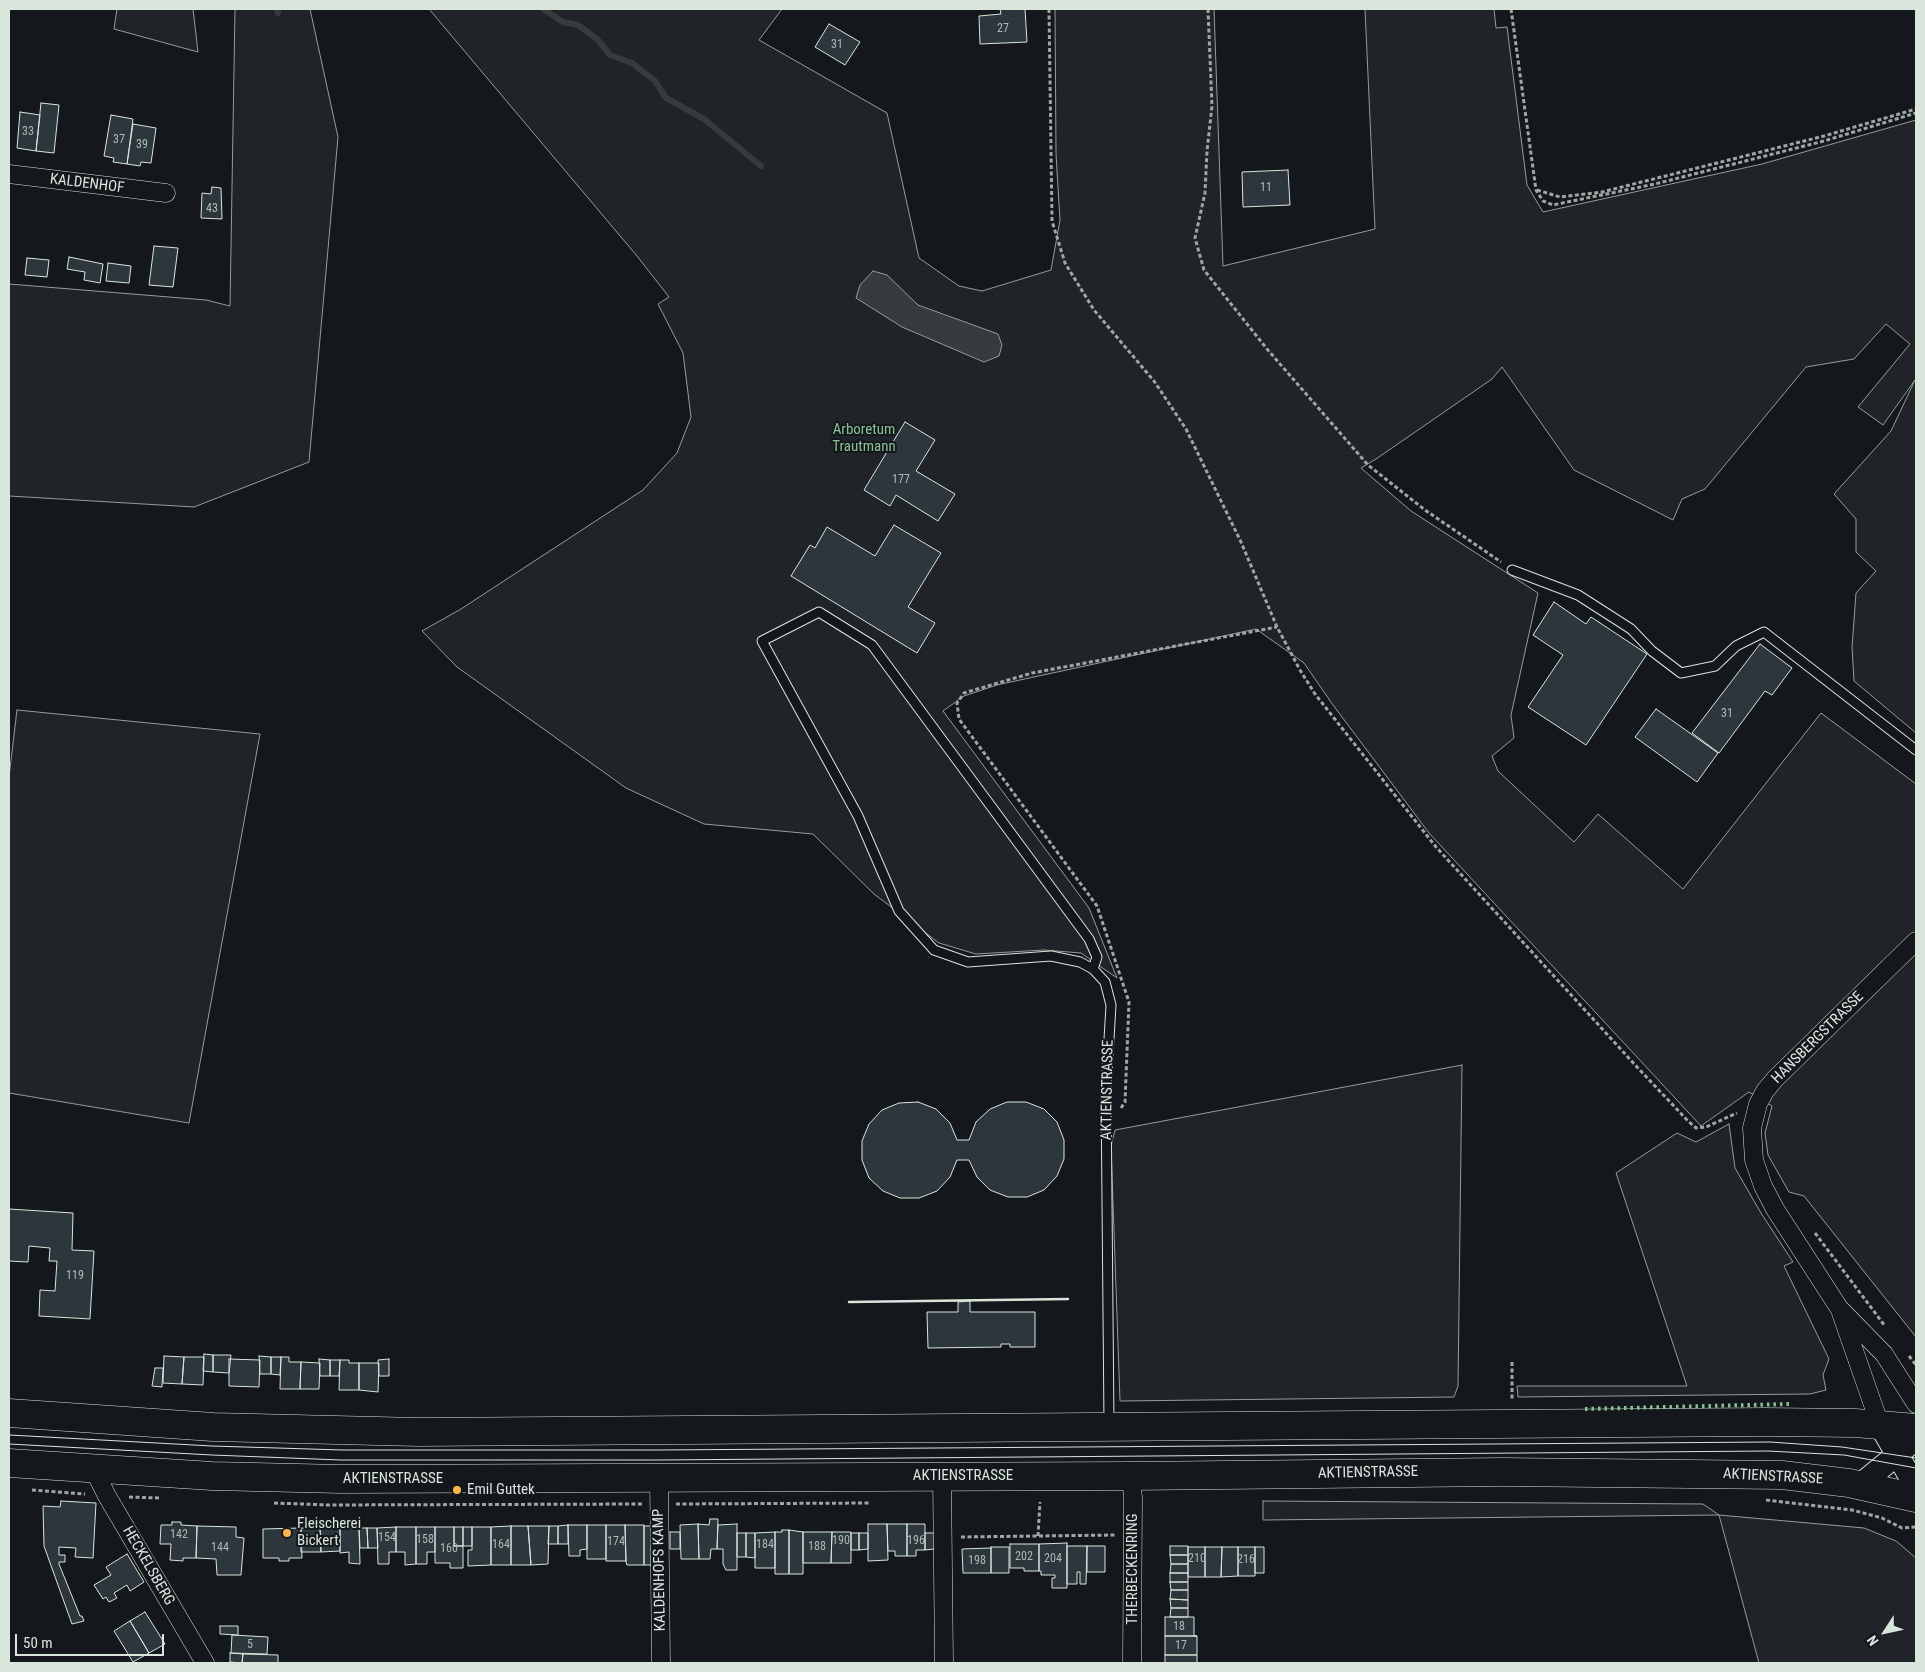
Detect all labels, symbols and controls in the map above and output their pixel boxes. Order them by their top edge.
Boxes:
house number: 27 [997,22,1009,36]
house number: 31 [831,38,843,52]
house number: 33 [22,125,34,139]
house number: 37 [113,133,125,147]
house number: 39 [136,138,148,152]
street label: KALDENHOF [49,171,125,197]
house number: 11 [1260,181,1272,195]
house number: 43 [206,202,218,216]
park label: Arboretum Trautmann [832,421,896,456]
house number: 177 [892,473,910,487]
house number: 31 [1721,707,1733,721]
street label: HANSBERGSTRASSE [1768,988,1868,1088]
street label: AKTIENSTRASSE [1098,1040,1118,1140]
house number: 119 [66,1269,84,1283]
street label: AKTIENSTRASSE [1318,1463,1418,1483]
street label: AKTIENSTRASSE [1722,1465,1824,1489]
street label: AKTIENSTRASSE [913,1467,1013,1485]
street label: AKTIENSTRASSE [343,1470,443,1488]
place label: Emil Guttek [467,1481,535,1499]
marker: Emil Guttek [451,1484,463,1496]
street label: KALDENHOFS KAMP [650,1509,670,1631]
street label: THERBECKENRING [1124,1513,1142,1625]
place label: Fleischerei Bickert [297,1515,361,1550]
street label: HECKELSBERG [118,1523,178,1609]
marker: Fleischerei Bickert [281,1527,293,1539]
house number: 142 [170,1528,188,1542]
house number: 154 [378,1531,396,1545]
house number: 158 [416,1533,434,1547]
house number: 190 [832,1534,850,1548]
house number: 196 [907,1534,925,1548]
house number: 174 [607,1535,625,1549]
house number: 164 [492,1538,510,1552]
house number: 184 [756,1538,774,1552]
house number: 188 [808,1540,826,1554]
house number: 144 [211,1541,229,1555]
house number: 160 [440,1542,458,1556]
house number: 202 [1015,1550,1033,1564]
house number: 204 [1044,1552,1062,1566]
house number: 210 [1188,1552,1206,1566]
house number: 216 [1237,1553,1255,1567]
house number: 198 [968,1554,986,1568]
north arrow [1860,1607,1910,1657]
house number: 18 [1173,1620,1185,1634]
scale bar [18,1624,166,1656]
text: N [1864,1633,1882,1649]
text: 50 m [23,1634,53,1652]
house number: 5 [247,1638,253,1652]
house number: 17 [1175,1639,1187,1653]

